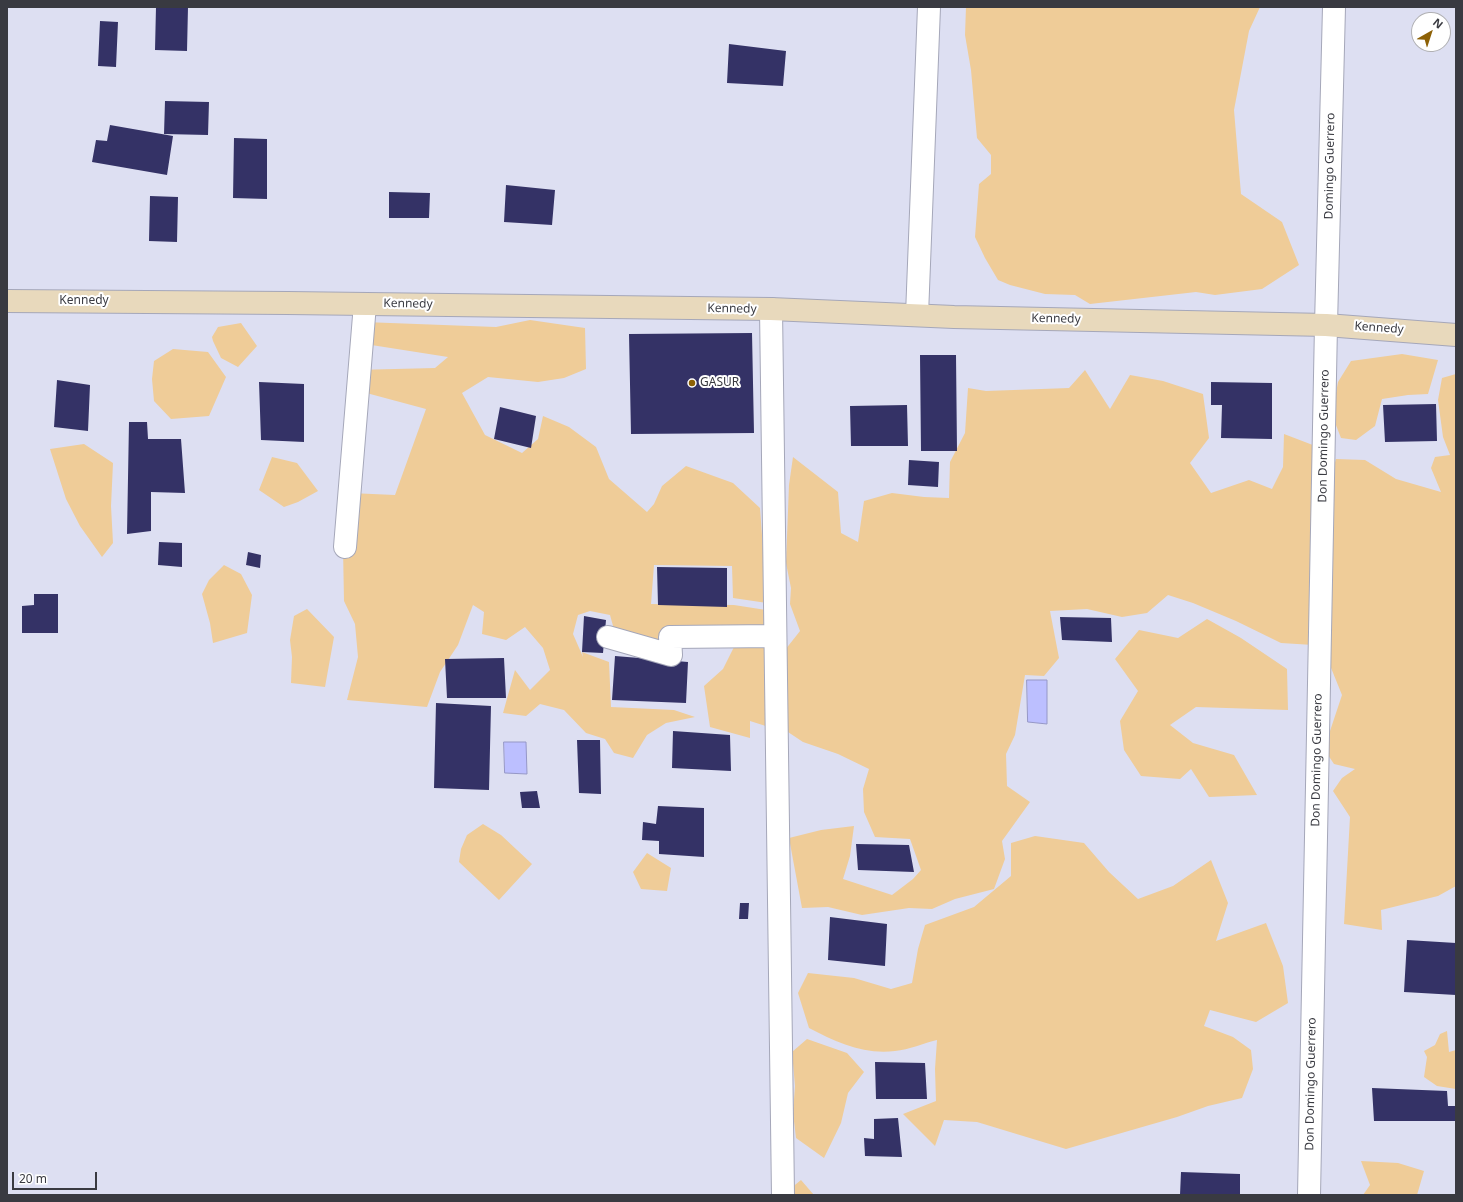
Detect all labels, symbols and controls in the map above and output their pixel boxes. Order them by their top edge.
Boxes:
north arrow [1411,12,1451,52]
text: N [1430,14,1446,32]
street label: Domingo Guerrero [1322,112,1338,220]
street label: Kennedy [59,294,109,308]
street label: Kennedy [383,296,433,312]
street label: Kennedy [707,301,757,317]
street label: Kennedy [1031,311,1081,327]
street label: Kennedy [1354,319,1404,337]
street label: Don Domingo Guerrero [1316,369,1332,503]
place label: GASUR [700,376,739,390]
marker: GASUR [687,378,697,388]
street label: Don Domingo Guerrero [1309,693,1325,827]
street label: Don Domingo Guerrero [1303,1017,1319,1151]
scale bar [14,1164,99,1190]
text: 20 m [19,1170,47,1187]

